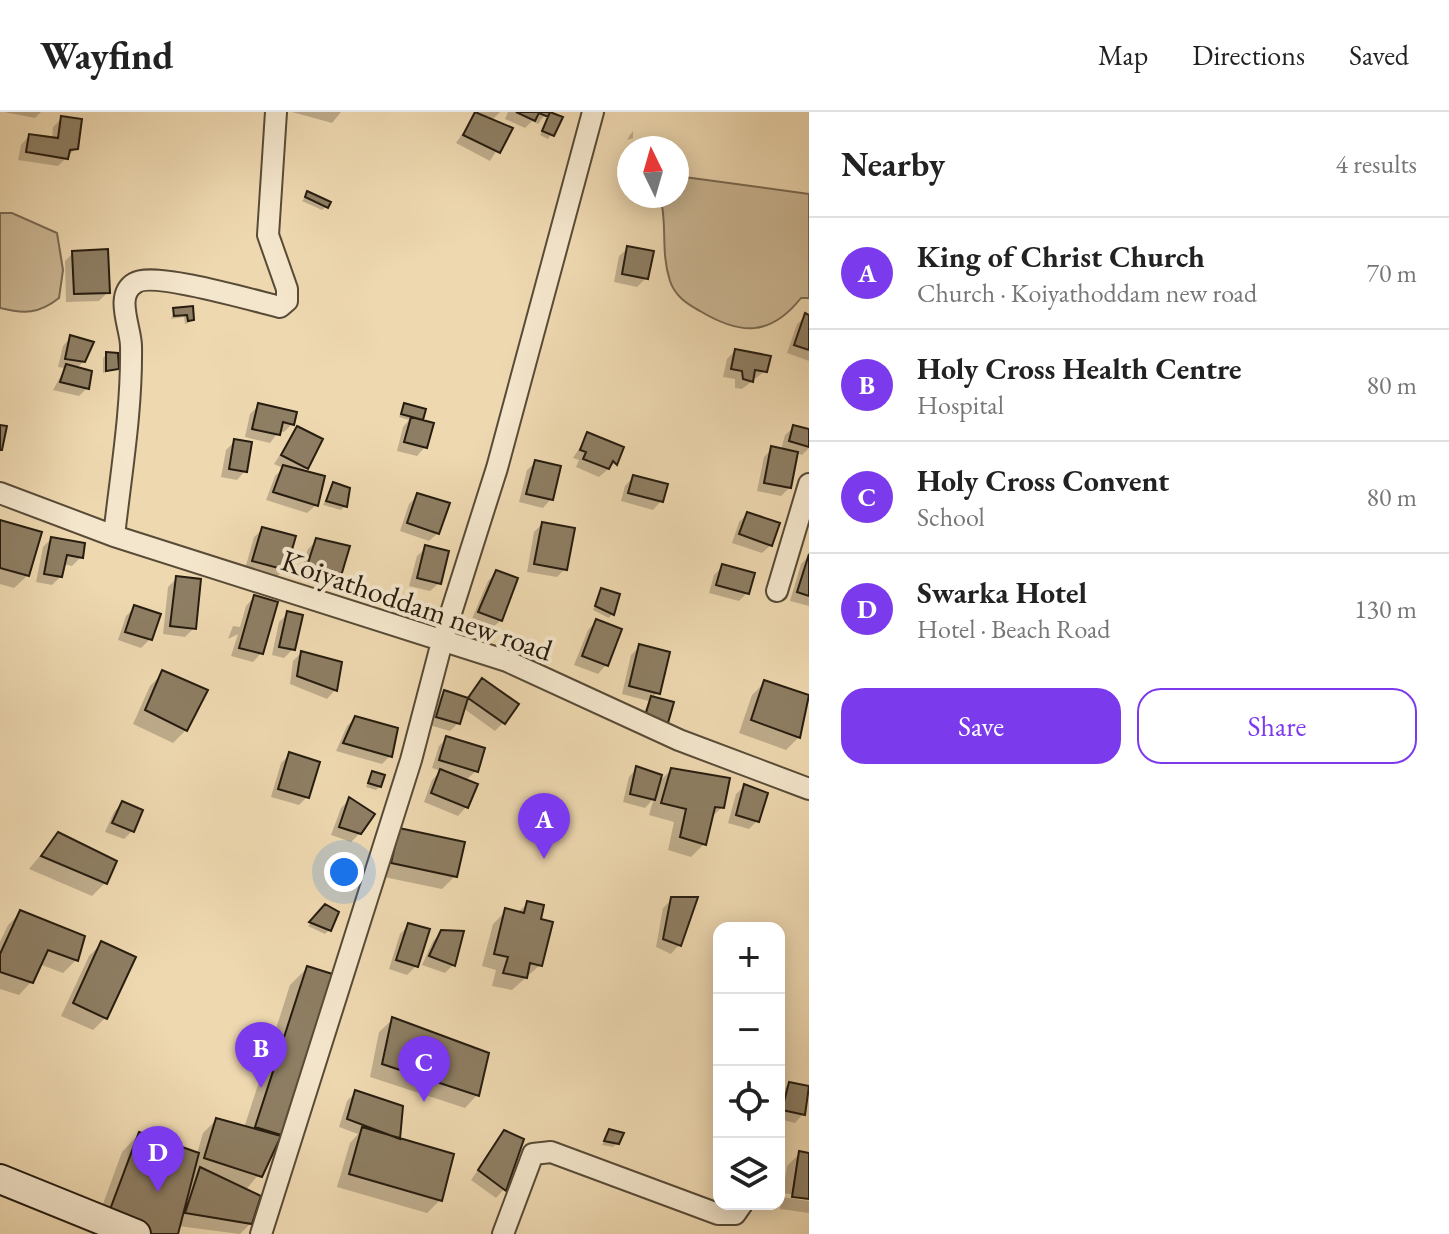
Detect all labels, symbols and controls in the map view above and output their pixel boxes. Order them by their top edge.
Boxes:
text: Wayfind [40,31,174,80]
text: Map [1098,37,1148,73]
text: Directions [1192,37,1305,73]
text: Saved [1349,37,1409,73]
north arrow [617,136,689,208]
text: Nearby [841,142,945,186]
text: 4 results [1336,147,1417,181]
text: King of Christ Church [917,237,1205,276]
text: A [858,256,876,290]
text: 70 m [1367,256,1417,290]
text: Church · Koiyathoddam new road [917,276,1257,310]
text: Holy Cross Health Centre [917,349,1241,388]
text: B [859,368,875,402]
text: 80 m [1367,368,1417,402]
text: Hospital [917,388,1004,422]
text: Holy Cross Convent [917,461,1169,500]
text: C [858,480,876,514]
text: 80 m [1367,480,1417,514]
text: School [917,500,985,534]
street label: Koiyathoddam new road [276,540,558,670]
text: Swarka Hotel [917,573,1087,612]
text: D [857,592,877,626]
text: 130 m [1354,592,1417,626]
text: Hotel · Beach Road [917,612,1110,646]
button: Save [841,688,1121,764]
button: Share [1137,688,1417,764]
pin: A [518,793,570,859]
your location [324,852,364,892]
map controls [713,922,785,1210]
button: + [713,922,785,994]
button: − [713,994,785,1066]
pin: B [235,1022,287,1088]
pin: C [398,1036,450,1102]
button: locate [713,1066,785,1138]
pin: D [132,1126,184,1192]
button: layers [713,1138,785,1210]

